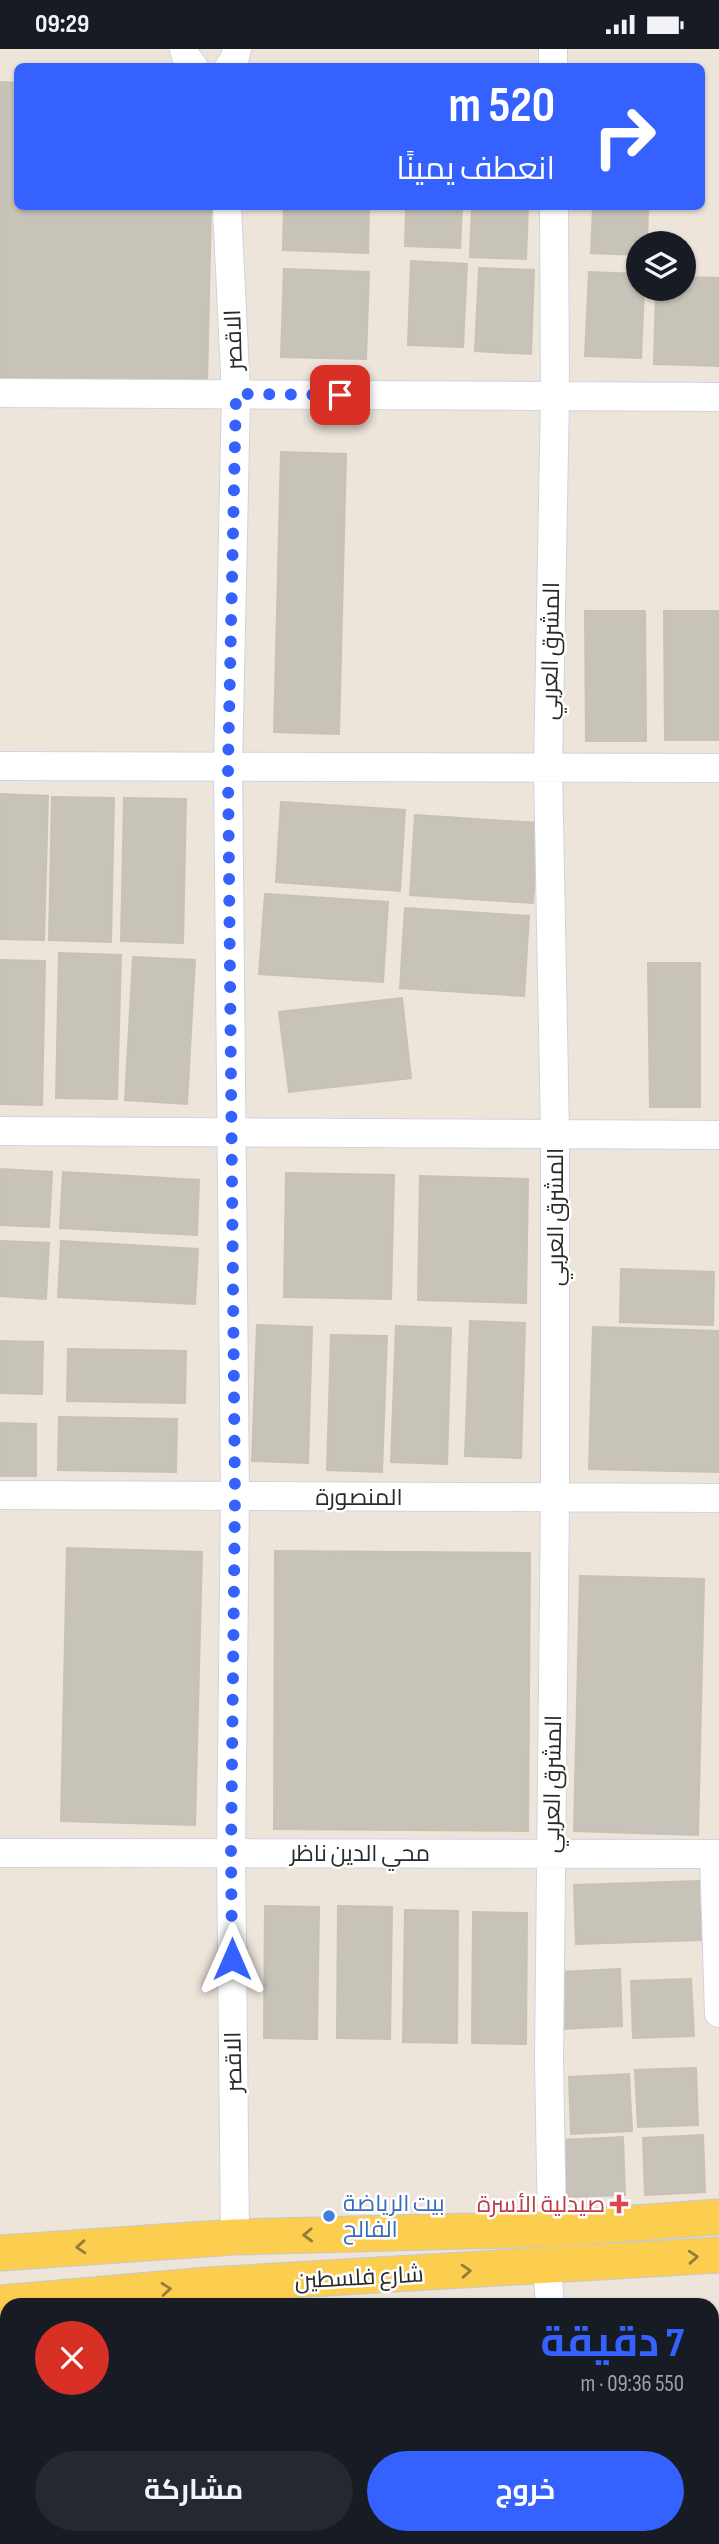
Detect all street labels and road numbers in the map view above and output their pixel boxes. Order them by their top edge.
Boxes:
street label: الاقصر [219,309,249,373]
street label: المشرق العربي [536,582,569,720]
street label: المشرق العربي [542,1148,573,1286]
street label: المنصورة [315,1484,403,1512]
street label: المشرق العربي [538,1715,571,1853]
street label: محي الدين ناظر [288,1840,430,1871]
street label: الاقصر [219,2031,249,2095]
street label: شارع فلسطين [294,2261,424,2296]

